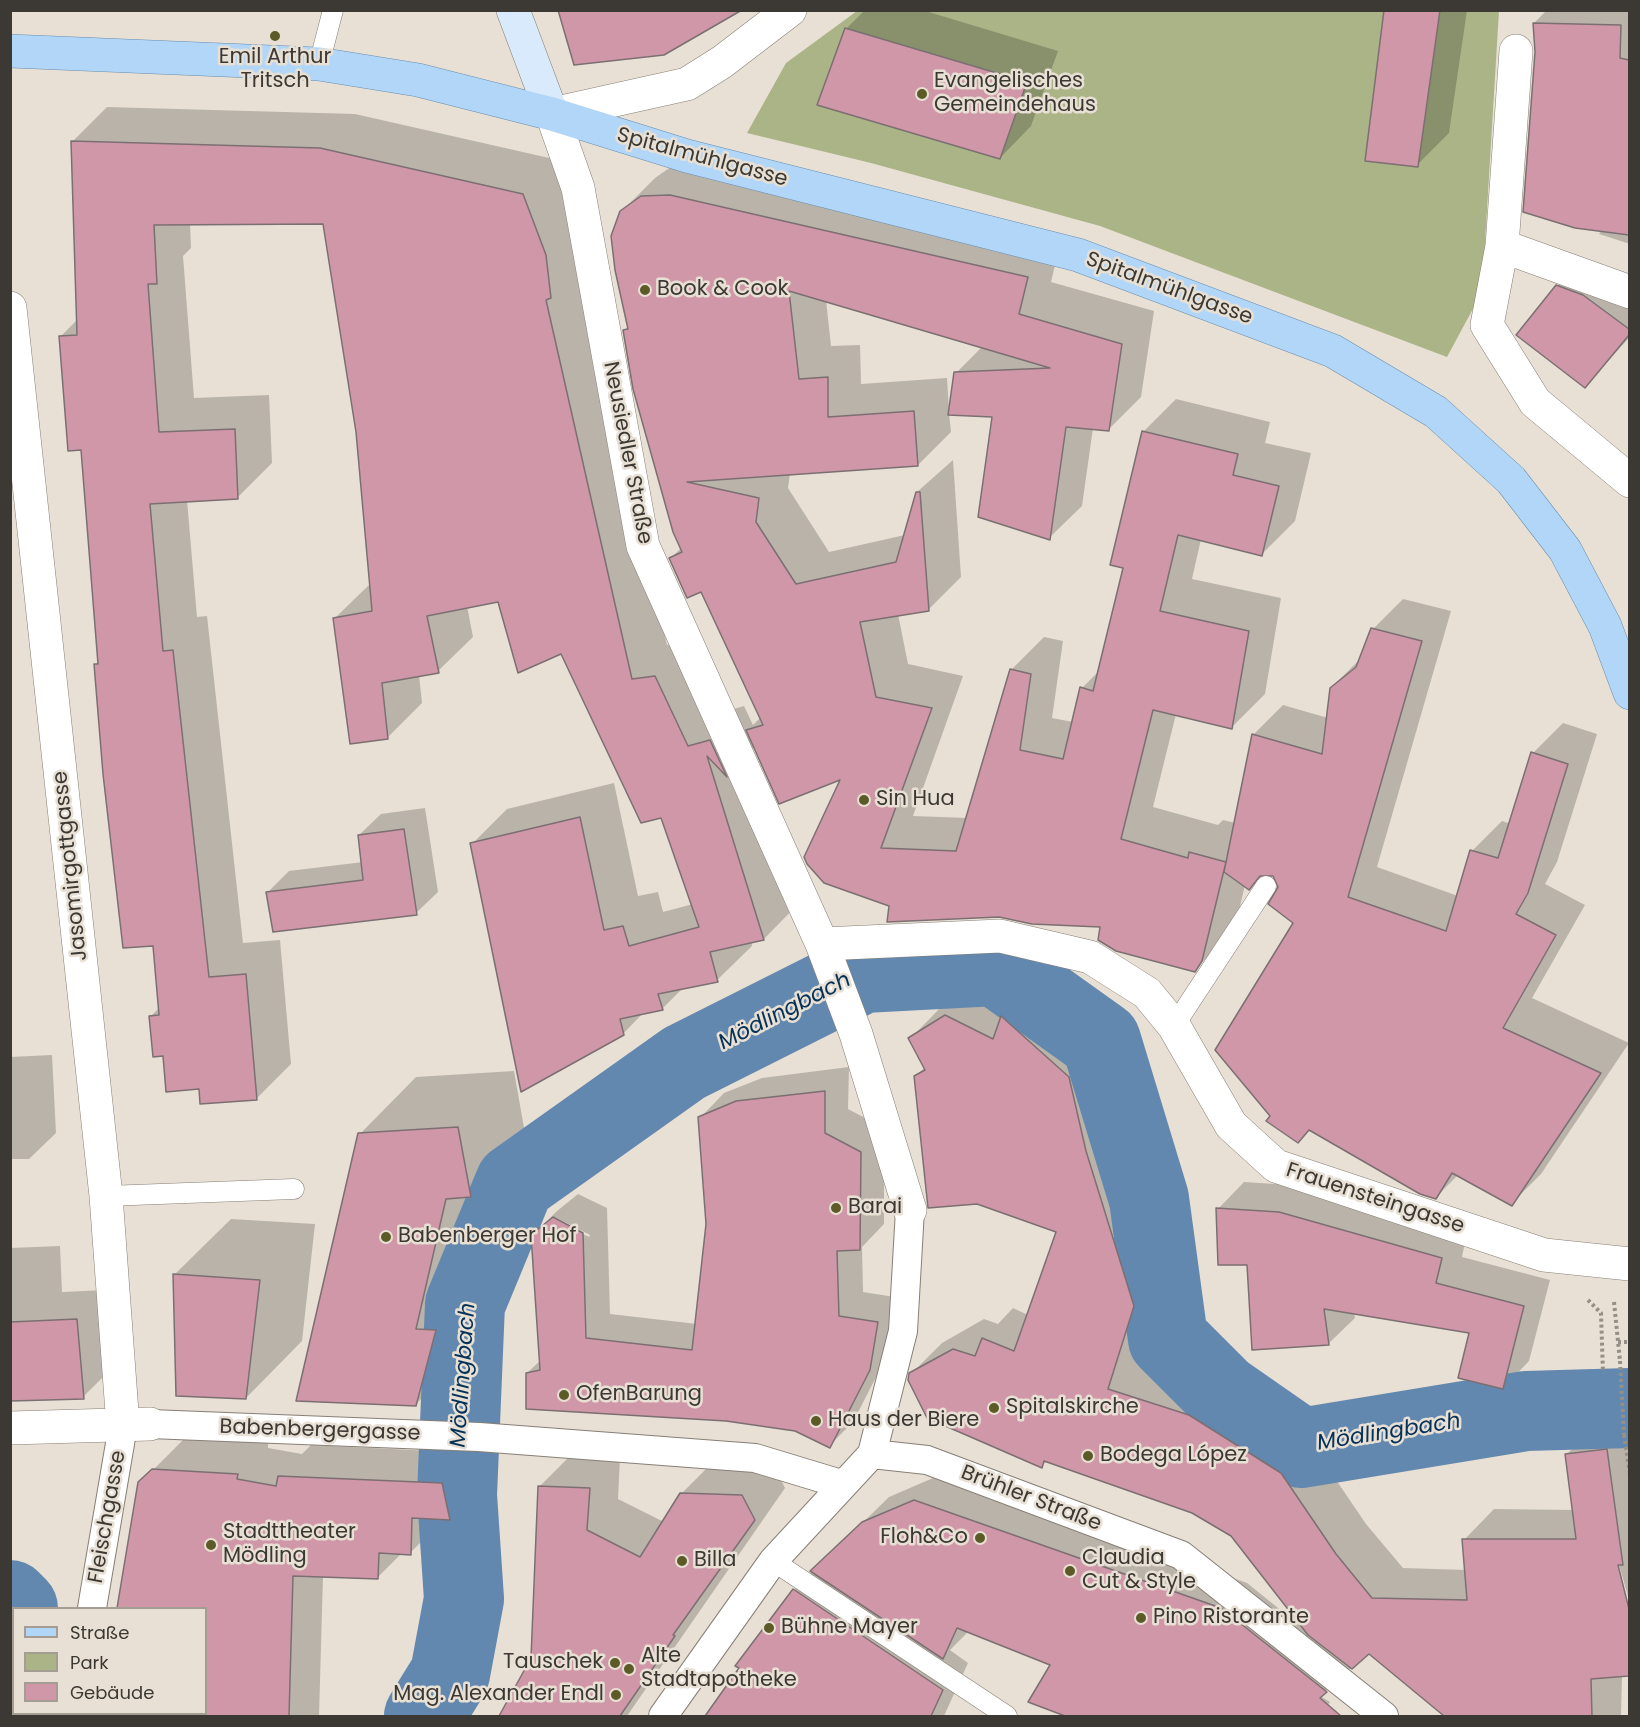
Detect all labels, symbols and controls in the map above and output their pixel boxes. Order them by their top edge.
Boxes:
marker: Emil Arthur Tritsch [268,29,282,43]
place label: Emil Arthur Tritsch [219,45,331,95]
place label: Evangelisches Gemeindehaus [934,69,1096,119]
marker: Evangelisches Gemeindehaus [915,87,929,101]
street label: Spitalmühlgasse [614,123,790,193]
street label: Spitalmühlgasse [1082,247,1256,331]
place label: Book & Cook [657,277,788,303]
marker: Book & Cook [638,283,652,297]
street label: Neusiedler Straße [597,360,657,546]
street label: Jasomirgottgasse [49,770,93,962]
place label: Sin Hua [876,787,955,813]
marker: Sin Hua [857,793,871,807]
water label: Mödlingbach [714,967,856,1057]
street label: Frauensteingasse [1283,1158,1467,1240]
place label: Barai [848,1195,902,1221]
marker: Barai [829,1201,843,1215]
place label: Babenberger Hof [398,1224,576,1250]
marker: Babenberger Hof [379,1230,393,1244]
water label: Mödlingbach [446,1302,482,1448]
place label: OfenBarung [576,1382,702,1408]
marker: OfenBarung [557,1388,571,1402]
place label: Spitalskirche [1006,1395,1139,1421]
marker: Spitalskirche [987,1401,1001,1415]
place label: Haus der Biere [828,1408,979,1434]
water label: Mödlingbach [1315,1409,1463,1457]
marker: Haus der Biere [809,1414,823,1428]
street label: Babenbergergasse [219,1415,421,1447]
place label: Bodega López [1100,1443,1247,1469]
street label: Fleischgasse [84,1449,132,1585]
marker: Bodega López [1081,1449,1095,1463]
street label: Brühler Straße [957,1461,1105,1537]
place label: Stadttheater Mödling [223,1520,356,1570]
place label: Floh&Co [880,1525,968,1551]
marker: Floh&Co [973,1531,987,1545]
marker: Stadttheater Mödling [204,1538,218,1552]
place label: Claudia Cut & Style [1082,1546,1196,1596]
place label: Billa [694,1548,737,1574]
marker: Billa [675,1554,689,1568]
marker: Claudia Cut & Style [1063,1564,1077,1578]
place label: Pino Ristorante [1153,1605,1309,1631]
legend [12,1607,207,1715]
marker: Pino Ristorante [1134,1611,1148,1625]
place label: Bühne Mayer [781,1615,918,1641]
text: Straße [70,1620,129,1645]
marker: Bühne Mayer [762,1621,776,1635]
place label: Alte Stadtapotheke [641,1644,797,1694]
text: Park [70,1650,109,1675]
place label: Tauschek [503,1650,603,1676]
marker: Tauschek [608,1656,622,1670]
marker: Alte Stadtapotheke [622,1662,636,1676]
text: Gebäude [70,1680,154,1705]
place label: Mag. Alexander Endl [393,1682,604,1708]
marker: Mag. Alexander Endl [609,1688,623,1702]

